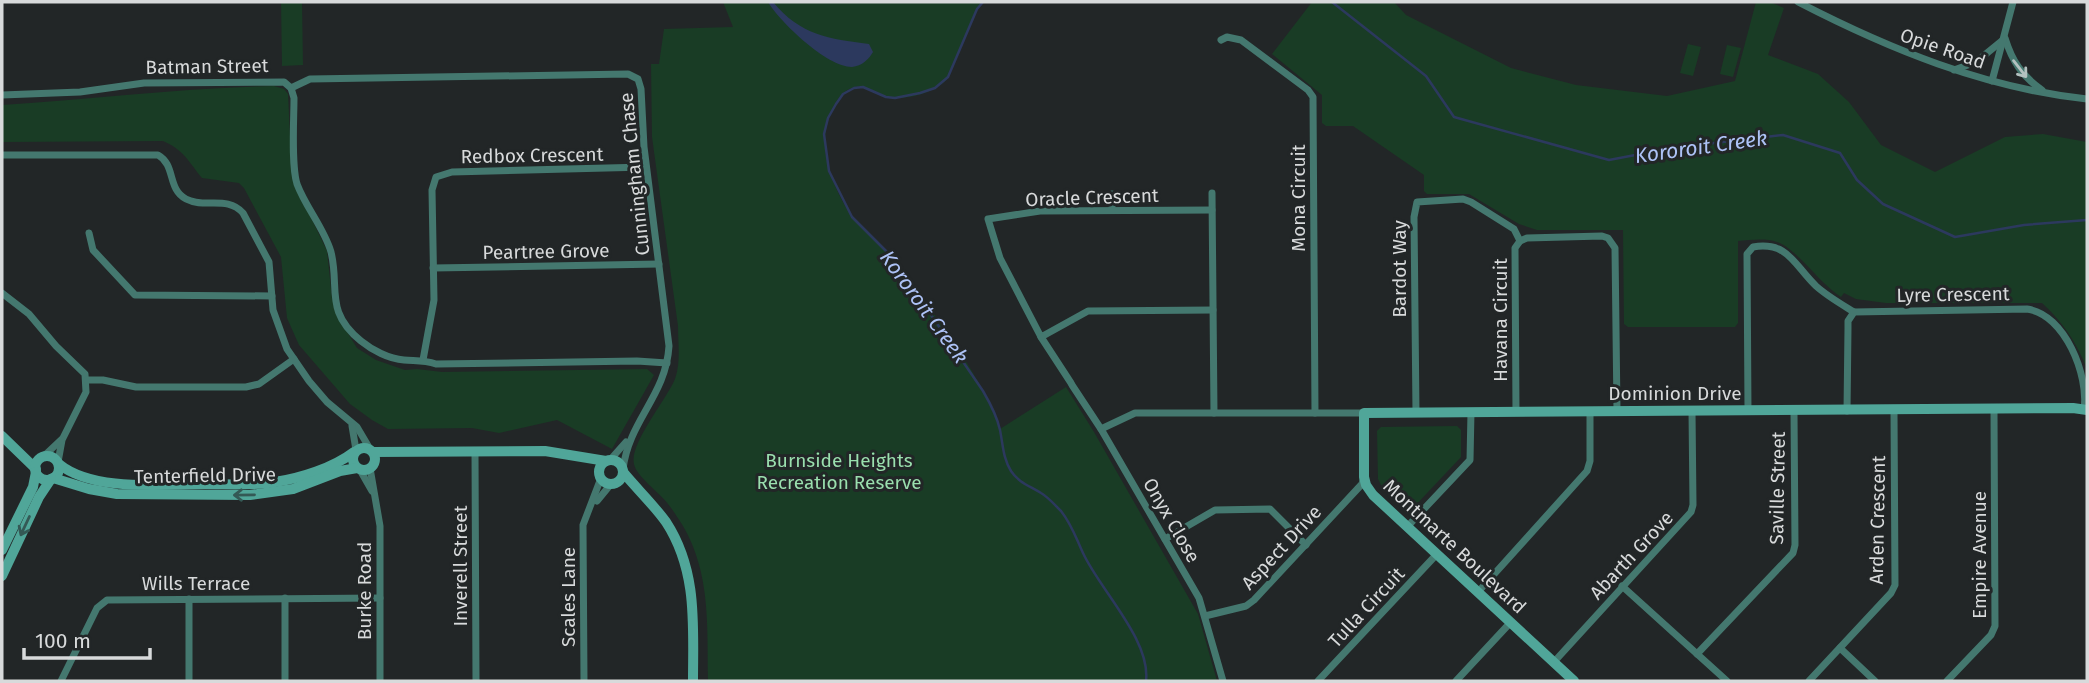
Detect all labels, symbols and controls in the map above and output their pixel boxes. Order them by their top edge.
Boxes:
street label: Opie Road [1897,23,1989,74]
street label: Batman Street [145,54,269,79]
one-way arrow [2012,60,2027,79]
street label: Cunningham Chase [615,91,654,257]
water label: Kororoit Creek [1633,125,1769,169]
street label: Redbox Crescent [460,143,604,168]
street label: Mona Circuit [1287,144,1310,252]
street label: Oracle Crescent [1025,184,1159,211]
street label: Bardot Way [1388,220,1411,318]
street label: Peartree Grove [482,239,610,264]
water label: Kororoit Creek [874,245,974,369]
street label: Havana Circuit [1489,258,1512,382]
street label: Lyre Crescent [1896,282,2010,307]
street label: Dominion Drive [1608,382,1742,405]
street label: Saville Street [1765,431,1790,545]
park label: Burnside Heights Recreation Reserve [756,449,922,494]
street label: Arden Crescent [1865,455,1890,585]
street label: Tenterfield Drive [134,463,276,488]
street label: Onyx Close [1138,474,1205,567]
street label: Montmarte Boulevard [1379,474,1531,618]
one-way arrow [233,488,256,502]
street label: Empire Avenue [1968,491,1991,619]
street label: Aspect Drive [1236,500,1326,594]
street label: Inverell Street [449,505,472,627]
street label: Abarth Grove [1585,507,1678,604]
one-way arrow [18,515,31,537]
street label: Burke Road [353,542,376,640]
street label: Scales Lane [557,547,580,647]
street label: Tulla Circuit [1323,562,1409,652]
street label: Wills Terrace [142,572,250,595]
scale bar [24,616,150,660]
text: 100 m [35,628,91,654]

